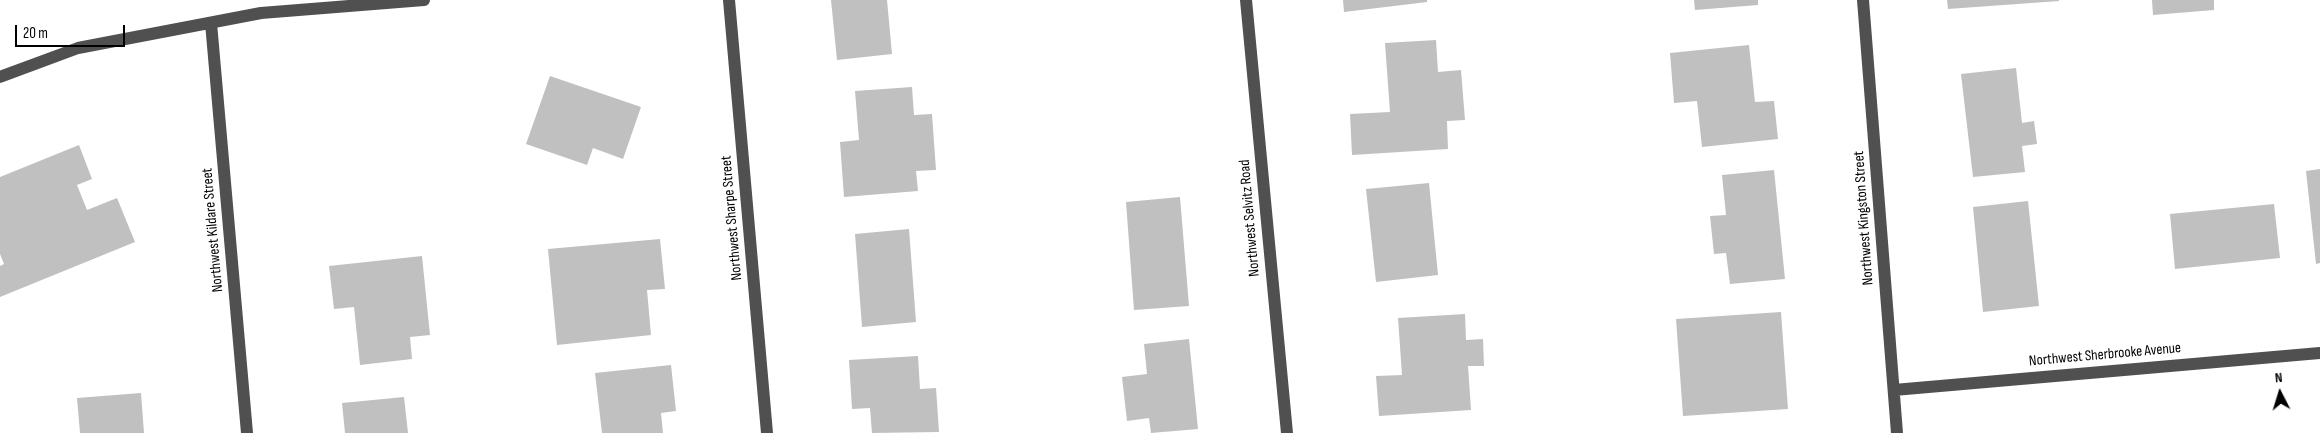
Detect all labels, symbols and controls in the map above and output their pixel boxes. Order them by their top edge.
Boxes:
scale bar [18,15,128,47]
text: 20 m [23,24,48,43]
street label: Northwest Kingston Street [1850,150,1878,286]
street label: Northwest Sharpe Street [718,155,746,281]
street label: Northwest Selvitz Road [1236,159,1264,277]
street label: Northwest Kildare Street [199,167,227,293]
street label: Northwest Sherbrooke Avenue [2028,339,2182,371]
north arrow [2255,368,2305,418]
text: N [2274,369,2283,386]

